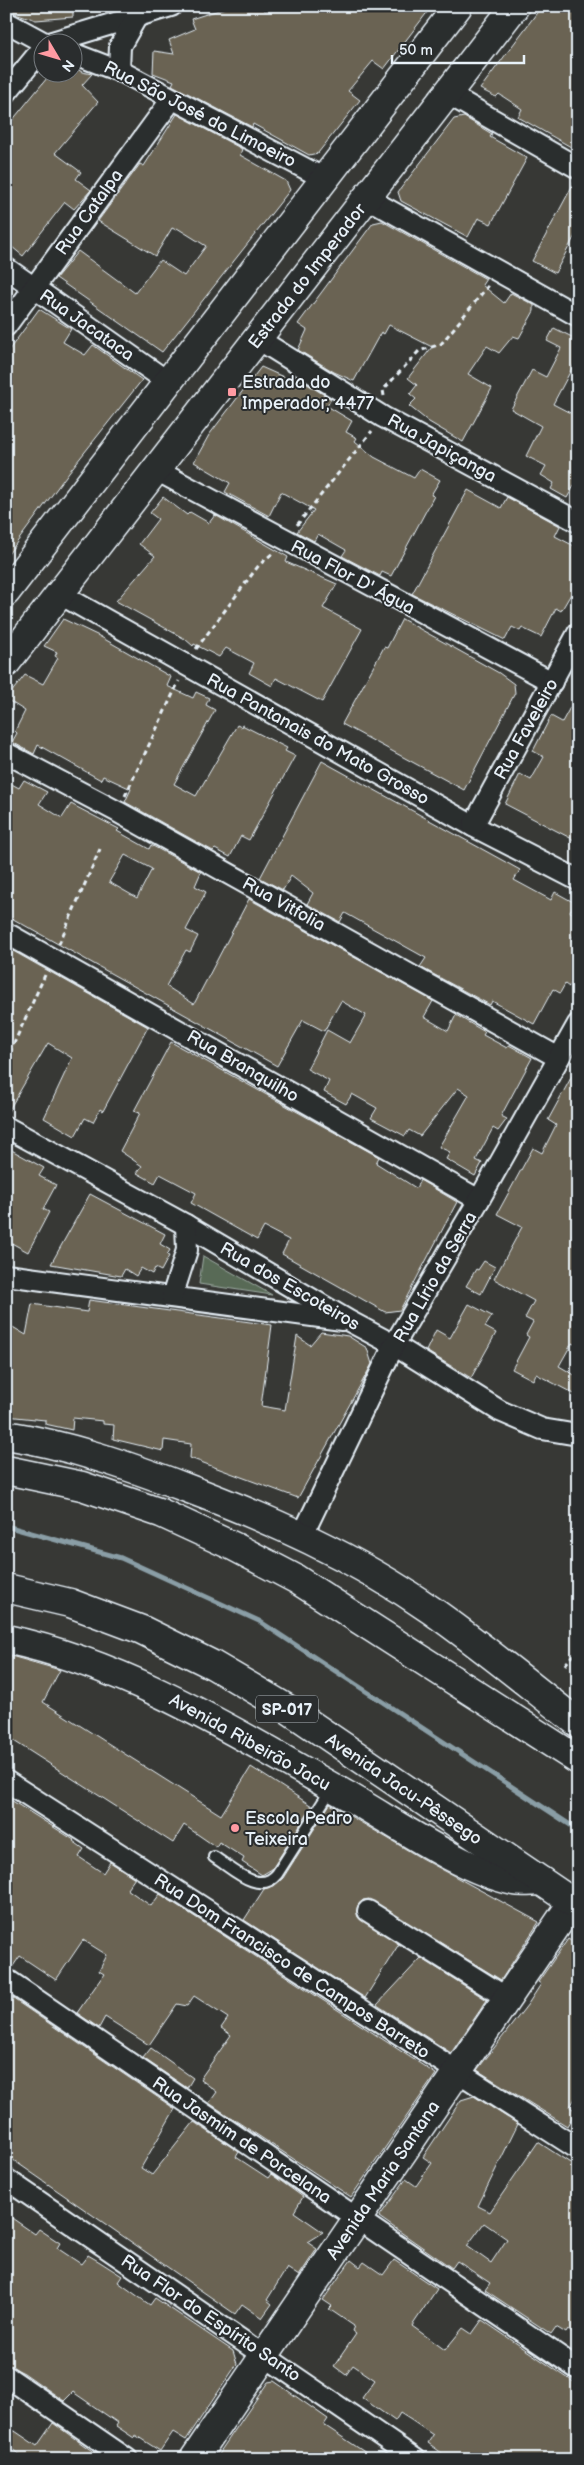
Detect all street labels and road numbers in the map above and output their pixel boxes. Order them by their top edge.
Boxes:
street label: Rua São José do Limoeiro [100,57,299,172]
street label: Rua Catalpa [51,165,127,259]
street label: Estrada do Imperador [244,199,371,353]
street label: Rua Jacataca [35,285,138,366]
street label: Rua Japiçanga [384,410,500,487]
street label: Rua Flor D' Água [287,534,419,619]
street label: Rua Pantanais do Mato Grosso [203,669,433,810]
street label: Rua Faveleiro [490,675,563,784]
street label: Rua Vitfolia [239,873,329,936]
street label: Rua Branquilho [183,1026,302,1107]
street label: Rua Lírio da Serra [389,1208,481,1346]
street label: Rua dos Escoteiros [216,1238,363,1335]
street label: Avenida Ribeirão Jacu [166,1689,334,1795]
road number: SP-017 [256,1696,318,1722]
street label: Avenida Jacu-Pêssego [321,1729,486,1850]
street label: Rua Dom Francisco de Campos Barreto [150,1869,434,2064]
street label: Rua Jasmim de Porcelana [148,2073,335,2208]
street label: Avenida Maria Santana [322,2097,444,2264]
street label: Rua Flor do Espírito Santo [117,2250,304,2386]

